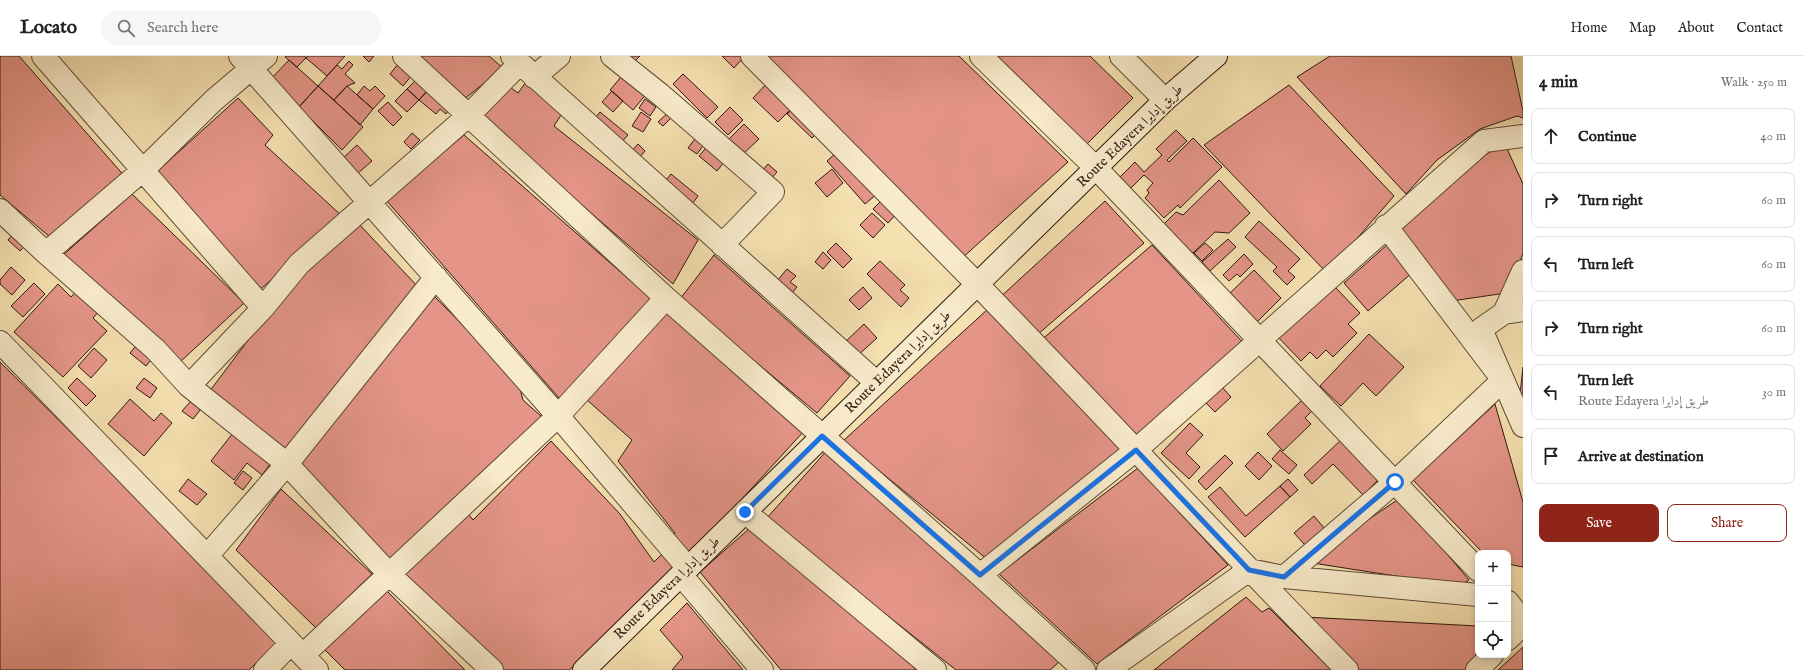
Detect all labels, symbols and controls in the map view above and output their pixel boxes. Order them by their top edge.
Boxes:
search box [101,10,381,46]
text: Locato [20,16,77,40]
icon: search [115,17,137,39]
text: Search here [147,18,219,37]
text: Home [1571,19,1607,37]
text: Map [1629,19,1656,37]
text: About [1678,19,1714,37]
text: Contact [1736,19,1783,37]
text: 4 min [1539,72,1578,93]
text: Walk · 250 m [1721,74,1787,91]
street label: Route Edayera طريق إدايرا [1073,81,1187,191]
icon: ahead [1540,125,1562,147]
text: Continue [1578,127,1636,146]
text: 40 m [1760,128,1786,145]
icon: right [1540,189,1562,211]
text: Turn right [1578,191,1643,210]
text: 60 m [1761,192,1786,209]
icon: left [1540,253,1562,275]
text: Turn left [1578,255,1634,274]
text: 60 m [1761,256,1786,273]
street label: Route Edayera طريق إدايرا [841,307,955,417]
icon: right [1540,317,1562,339]
text: Turn right [1578,319,1643,338]
text: 60 m [1761,320,1786,337]
text: Turn left [1578,371,1634,390]
icon: left [1540,381,1562,403]
text: 30 m [1762,384,1786,401]
text: Route Edayera طريق إدايرا [1578,393,1709,410]
icon: arrive [1540,445,1562,467]
text: Arrive at destination [1578,447,1704,466]
route start [1386,473,1404,491]
route end [736,503,754,521]
button: Save [1539,504,1659,542]
button: Share [1667,504,1787,542]
street label: Route Edayera طريق إدايرا [610,533,724,643]
map controls [1475,550,1511,658]
button: + [1475,550,1511,586]
button: − [1475,586,1511,622]
button: locate [1475,622,1511,658]

